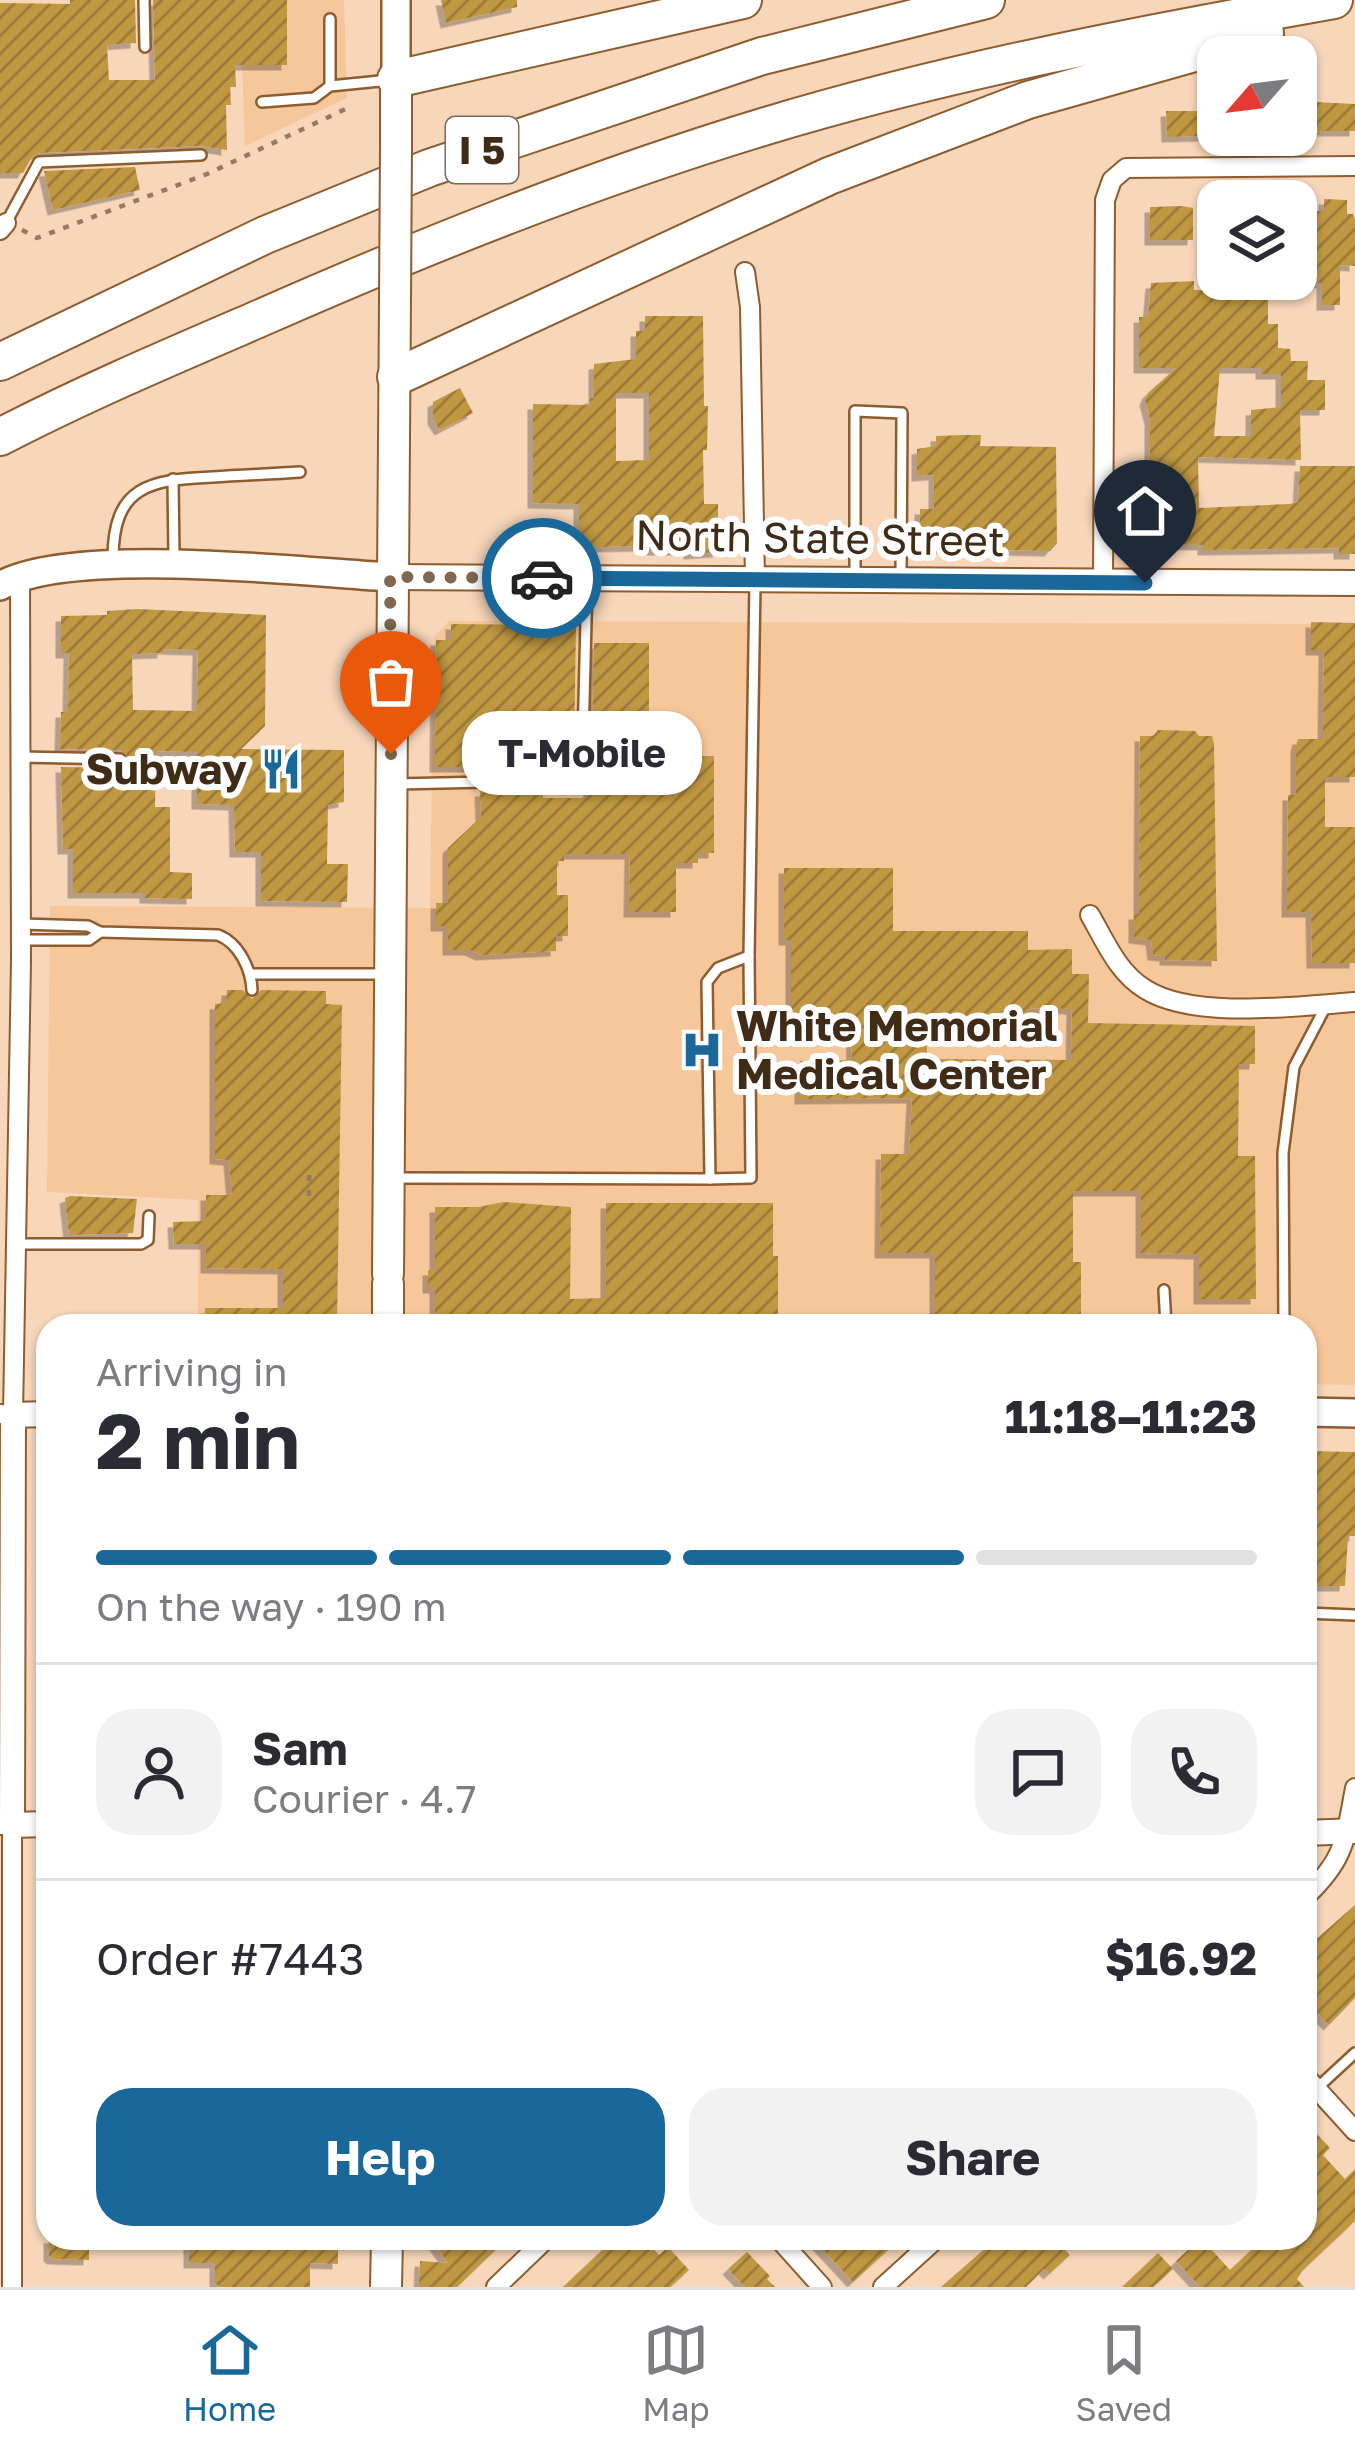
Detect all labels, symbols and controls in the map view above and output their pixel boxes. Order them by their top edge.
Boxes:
north arrow [1197,36,1317,156]
map controls [1197,36,1317,300]
road number: I 5 [446,117,518,183]
button: layers [1197,180,1317,300]
pin [1094,460,1196,583]
icon: home [1112,478,1178,544]
street label: North State Street [635,509,1005,565]
courier [482,518,602,638]
icon: car [509,545,575,611]
pin [340,631,442,754]
icon: bag [358,649,424,715]
callout: T-Mobile [463,712,703,796]
text: T-Mobile [498,729,666,776]
place label: Subway [86,743,247,793]
restaurant icon: Subway [258,746,304,792]
place label: White Memorial Medical Center [736,1000,1057,1098]
hospital icon: White Memorial Medical Center [679,1027,725,1073]
text: Arriving in [96,1348,287,1395]
text: 11:18–11:23 [1005,1389,1257,1443]
text: 2 min [96,1393,300,1486]
text: On the way · 190 m [96,1583,447,1630]
button: person [96,1709,222,1835]
button: chat [975,1709,1101,1835]
button: phone [1131,1709,1257,1835]
text: Sam [252,1721,348,1775]
text: Courier · 4.7 [252,1775,476,1822]
text: Order #7443 [96,1931,365,1985]
text: $16.92 [1105,1931,1257,1985]
button: Help [96,2088,665,2226]
button: Share [689,2088,1257,2226]
tab: Home [183,2317,276,2428]
tab: Map [642,2317,710,2428]
tab: Saved [1076,2317,1172,2428]

